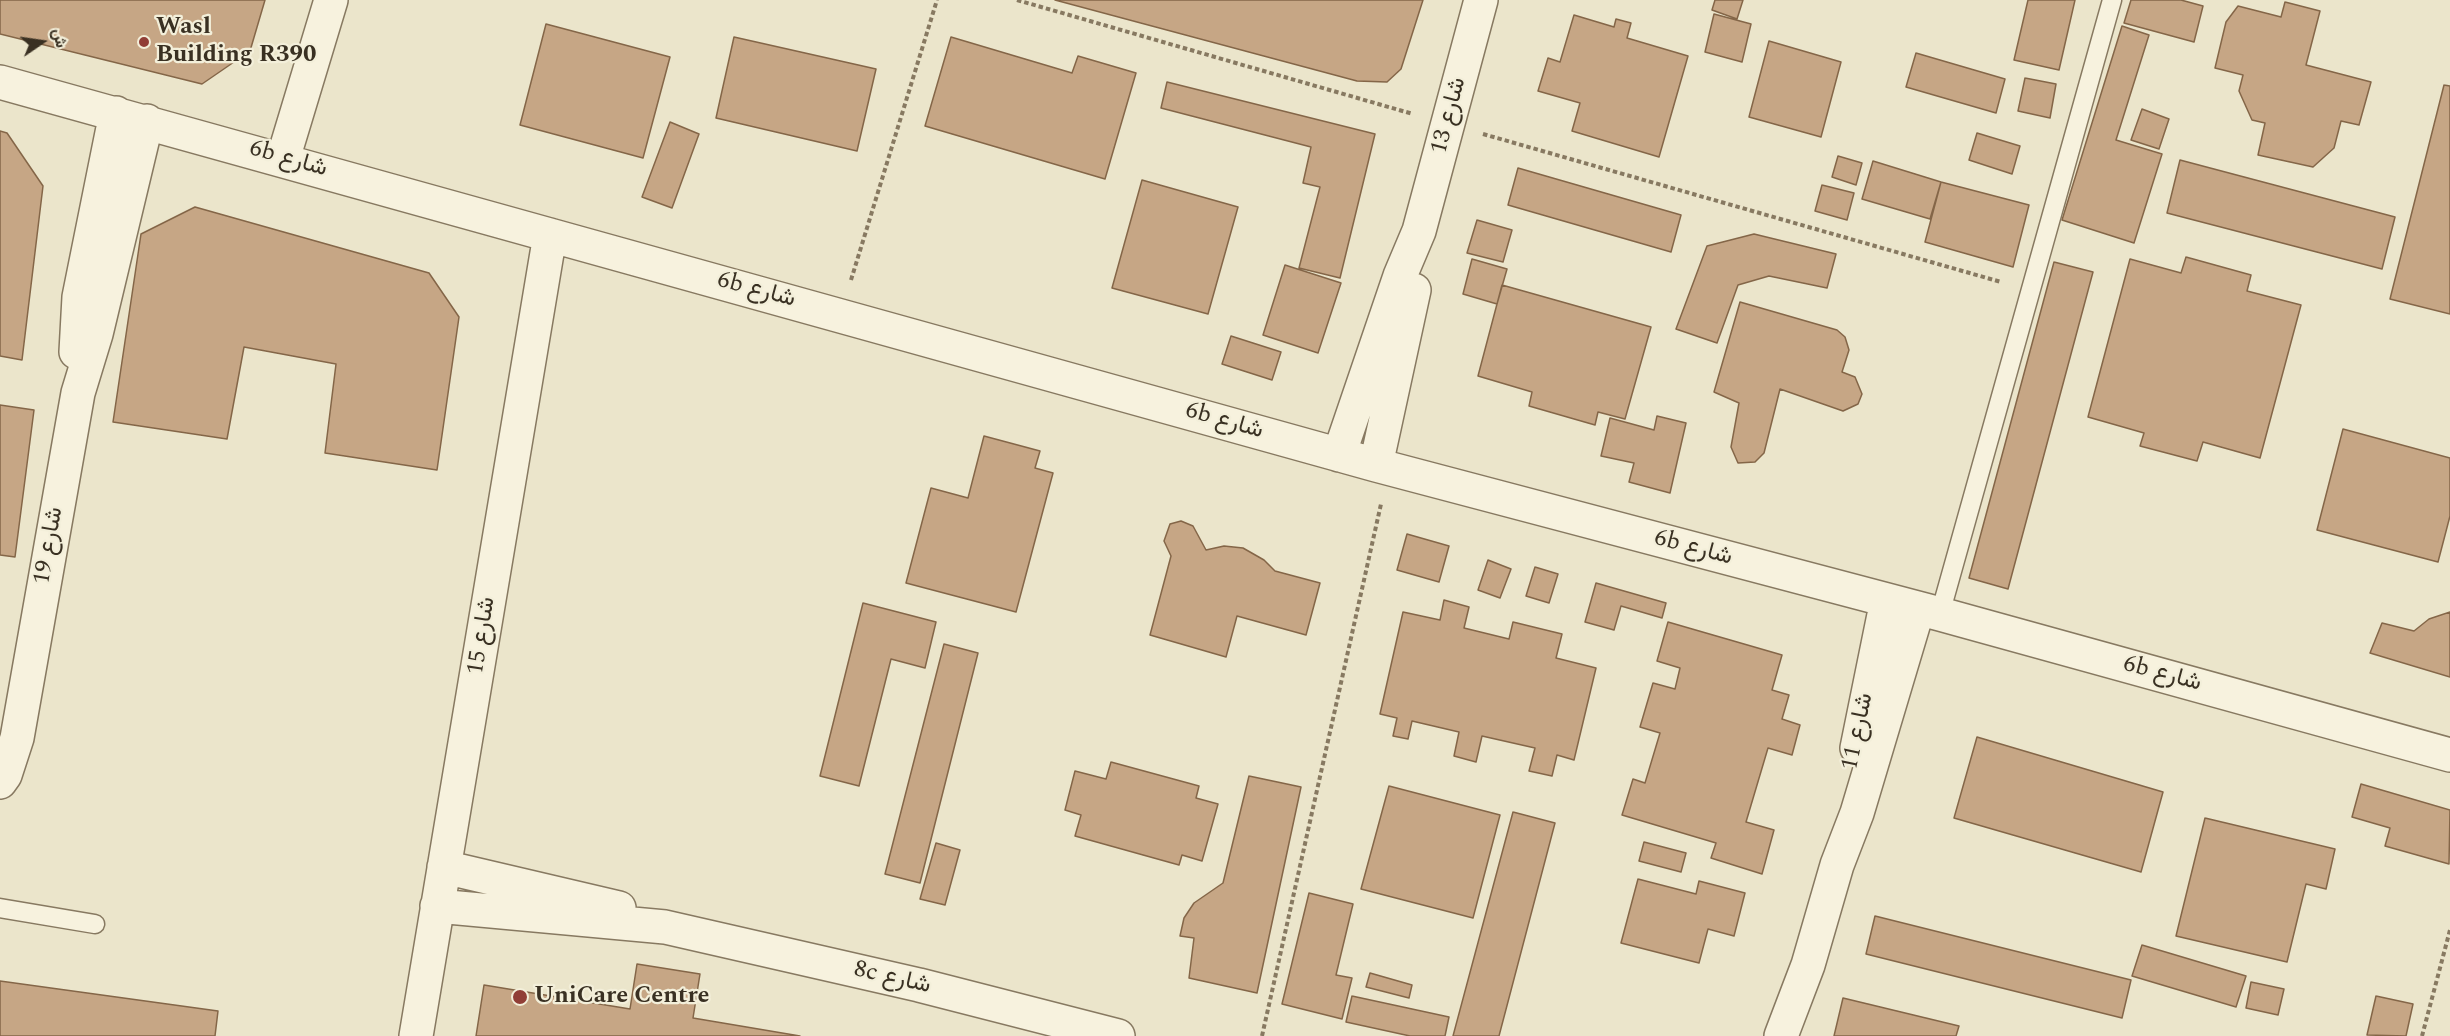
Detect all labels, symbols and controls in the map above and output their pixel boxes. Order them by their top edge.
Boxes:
north arrow [12,12,72,72]
place label: Wasl Building R390 [156,14,317,70]
text: ش [46,26,73,50]
marker: Wasl Building R390 [137,35,151,49]
street label: شارع 13 [1426,74,1474,158]
street label: 6b شارع [246,135,330,185]
street label: 6b شارع [714,267,798,315]
street label: 6b شارع [1182,397,1266,447]
street label: شارع 19 [29,505,71,587]
street label: 6b شارع [1651,525,1735,573]
street label: شارع 15 [463,595,503,677]
street label: 6b شارع [2120,651,2204,699]
street label: شارع 11 [1837,691,1881,773]
street label: 8c شارع [851,956,933,1002]
place label: UniCare Centre [534,983,709,1011]
marker: UniCare Centre [511,988,529,1006]

